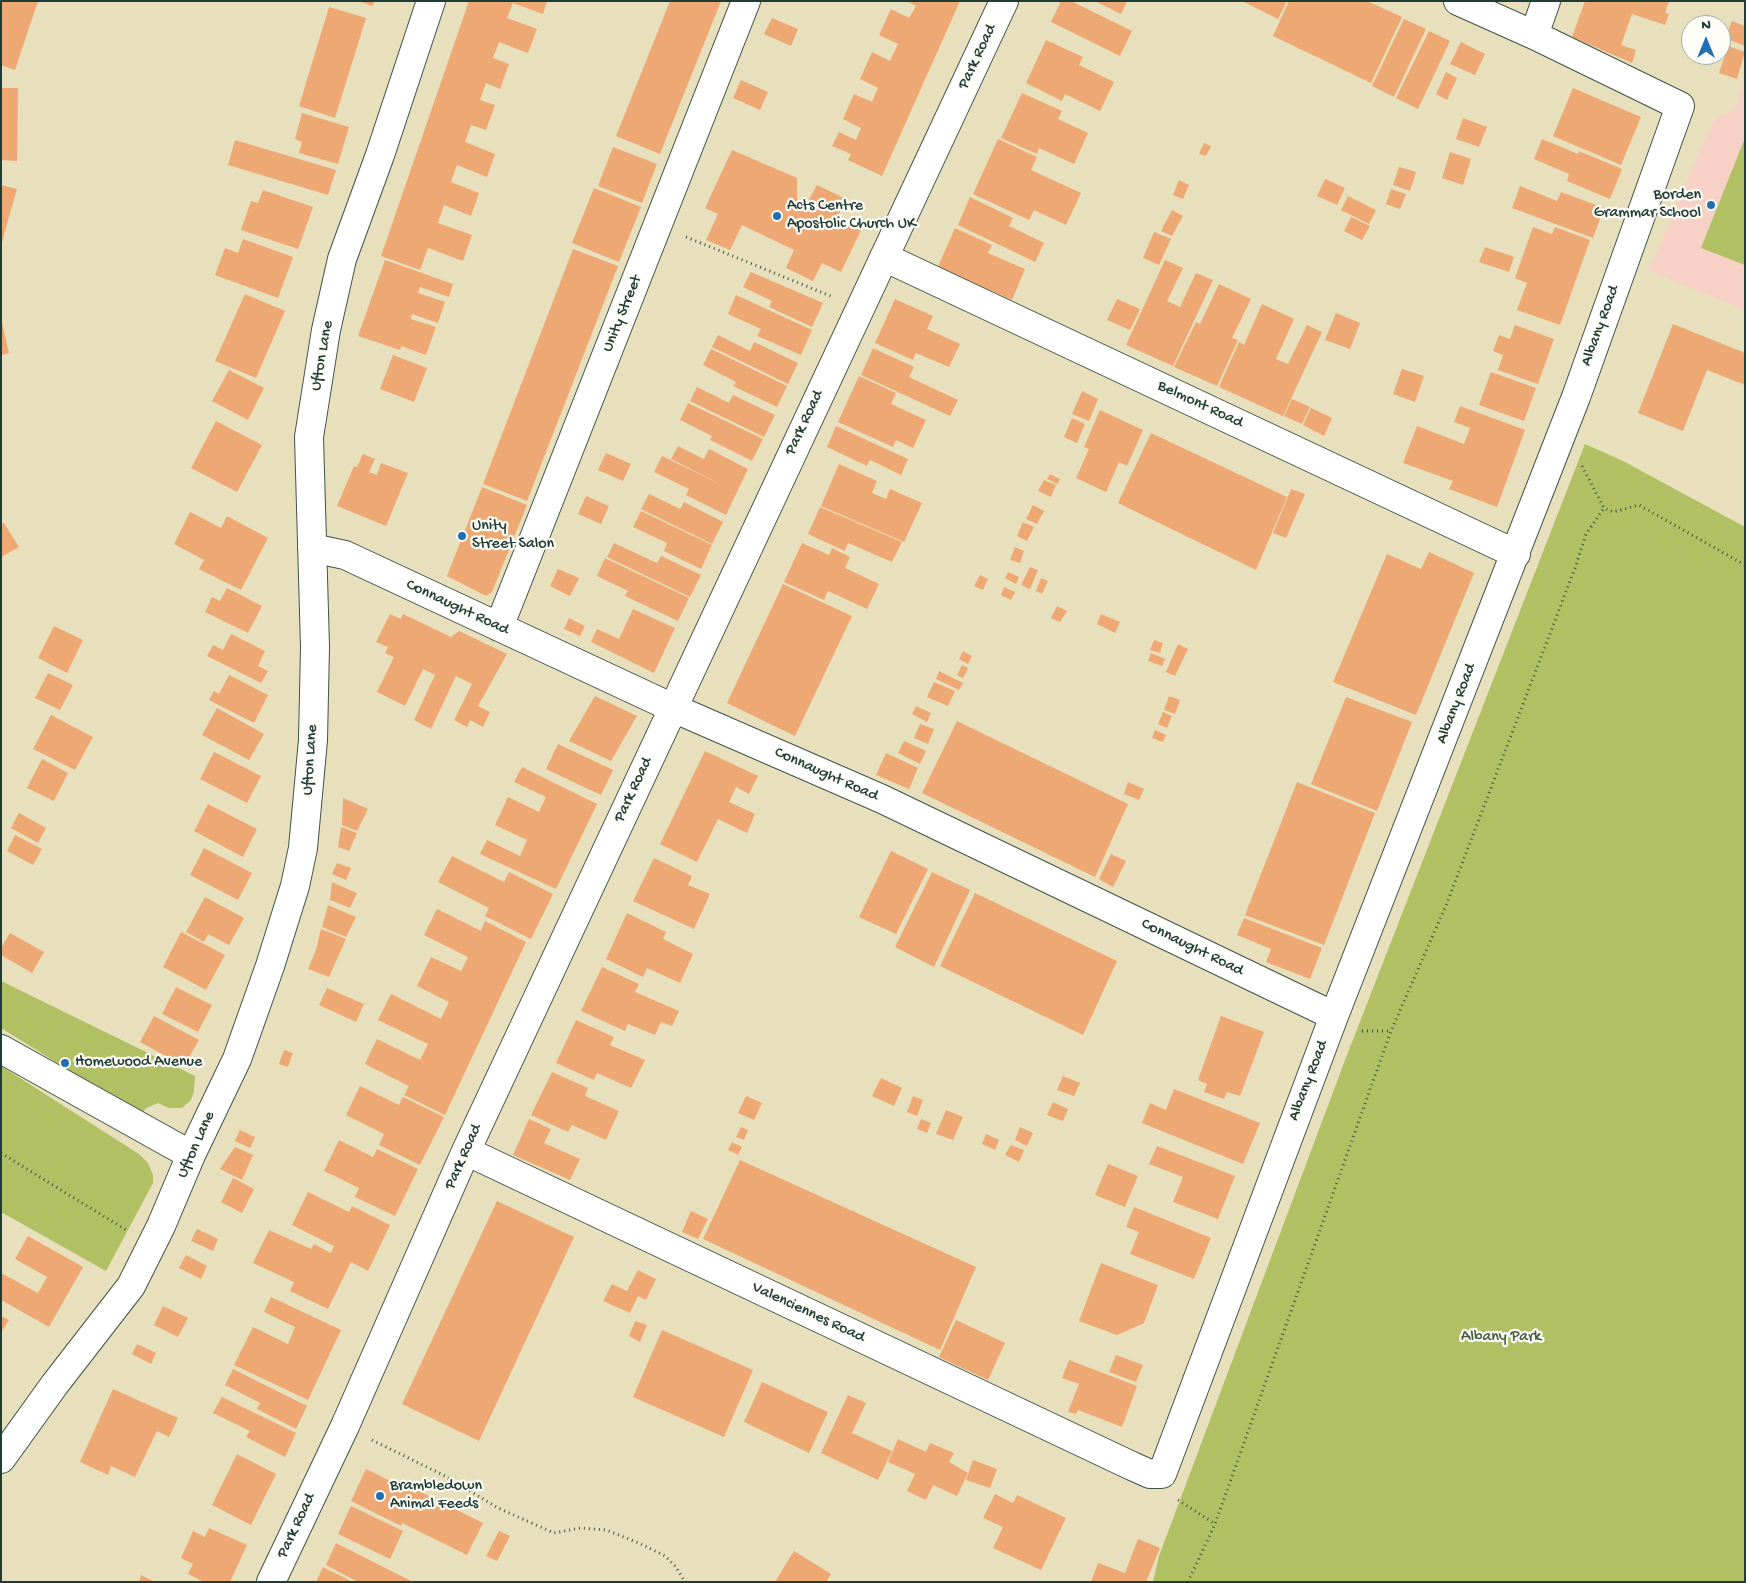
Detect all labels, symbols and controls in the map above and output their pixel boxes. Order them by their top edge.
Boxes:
north arrow [1681,15,1731,65]
text: N [1701,17,1711,34]
street label: Park Road [955,22,1001,92]
place label: Borden Grammar School [1594,186,1701,224]
place label: Acts Centre Apostolic Church UK [787,197,916,235]
marker: Borden Grammar School [1705,199,1717,211]
marker: Acts Centre Apostolic Church UK [771,210,783,222]
street label: Unity Street [599,273,647,355]
street label: Albany Road [1578,283,1624,369]
street label: Ufton Lane [307,319,339,393]
street label: Belmont Road [1154,377,1246,433]
street label: Park Road [782,388,828,458]
place label: Unity Street Salon [472,517,554,555]
marker: Unity Street Salon [456,530,468,542]
street label: Connaught Road [402,576,512,640]
street label: Albany Road [1433,661,1481,747]
street label: Ufton Lane [299,724,323,796]
street label: Connaught Road [771,744,881,806]
street label: Park Road [611,755,657,825]
street label: Connaught Road [1138,915,1246,981]
street label: Albany Road [1285,1038,1333,1124]
place label: Homewood Avenue [75,1053,202,1073]
marker: Homewood Avenue [59,1057,71,1069]
street label: Ufton Lane [174,1109,220,1181]
street label: Park Road [441,1121,487,1193]
street label: Valenciennes Road [748,1278,868,1348]
park label: Albany Park [1461,1328,1541,1348]
place label: Brambledown Animal Feeds [390,1477,482,1515]
marker: Brambledown Animal Feeds [374,1490,386,1502]
street label: Park Road [274,1491,320,1561]

